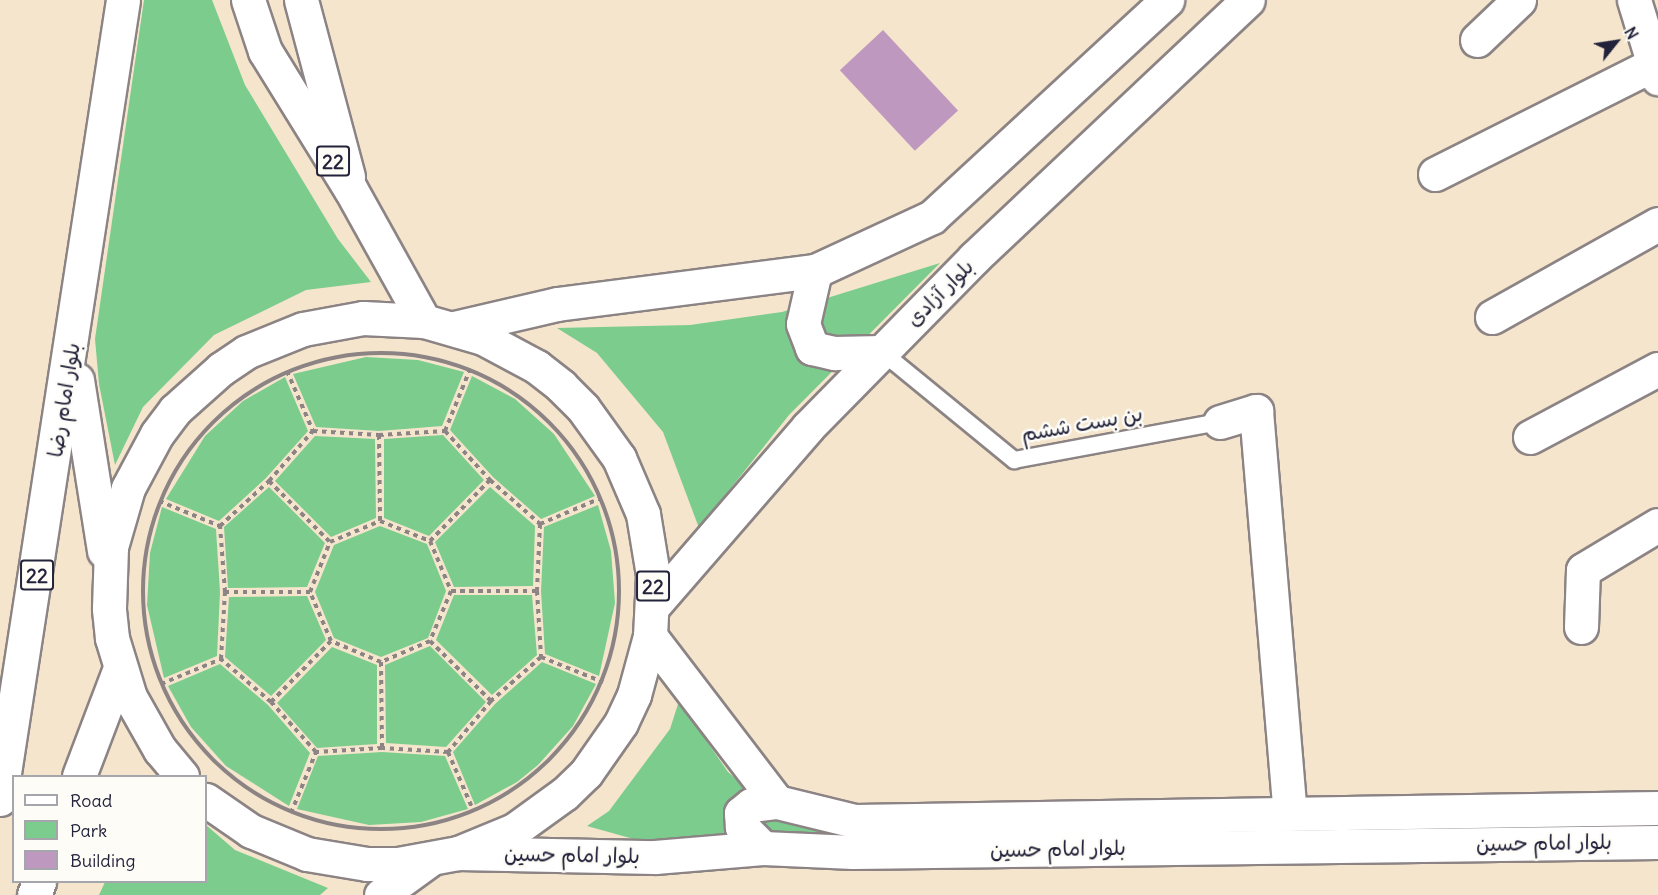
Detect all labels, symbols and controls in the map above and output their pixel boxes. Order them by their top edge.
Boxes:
north arrow [1586,12,1646,72]
text: N [1620,23,1643,43]
road number: 22 [315,144,351,178]
street label: بلوار آزادی [901,254,979,332]
street label: بلوار امام رضا [43,341,85,459]
street label: بن بست ششم [1019,401,1145,447]
road number: 22 [19,558,55,592]
road number: 22 [635,569,671,603]
legend [12,775,207,883]
text: Road [70,789,112,812]
text: Park [70,819,107,842]
street label: بلوار امام حسین [1476,829,1612,857]
street label: بلوار امام حسین [990,835,1126,863]
street label: بلوار امام حسین [504,841,640,869]
text: Building [70,849,135,872]

